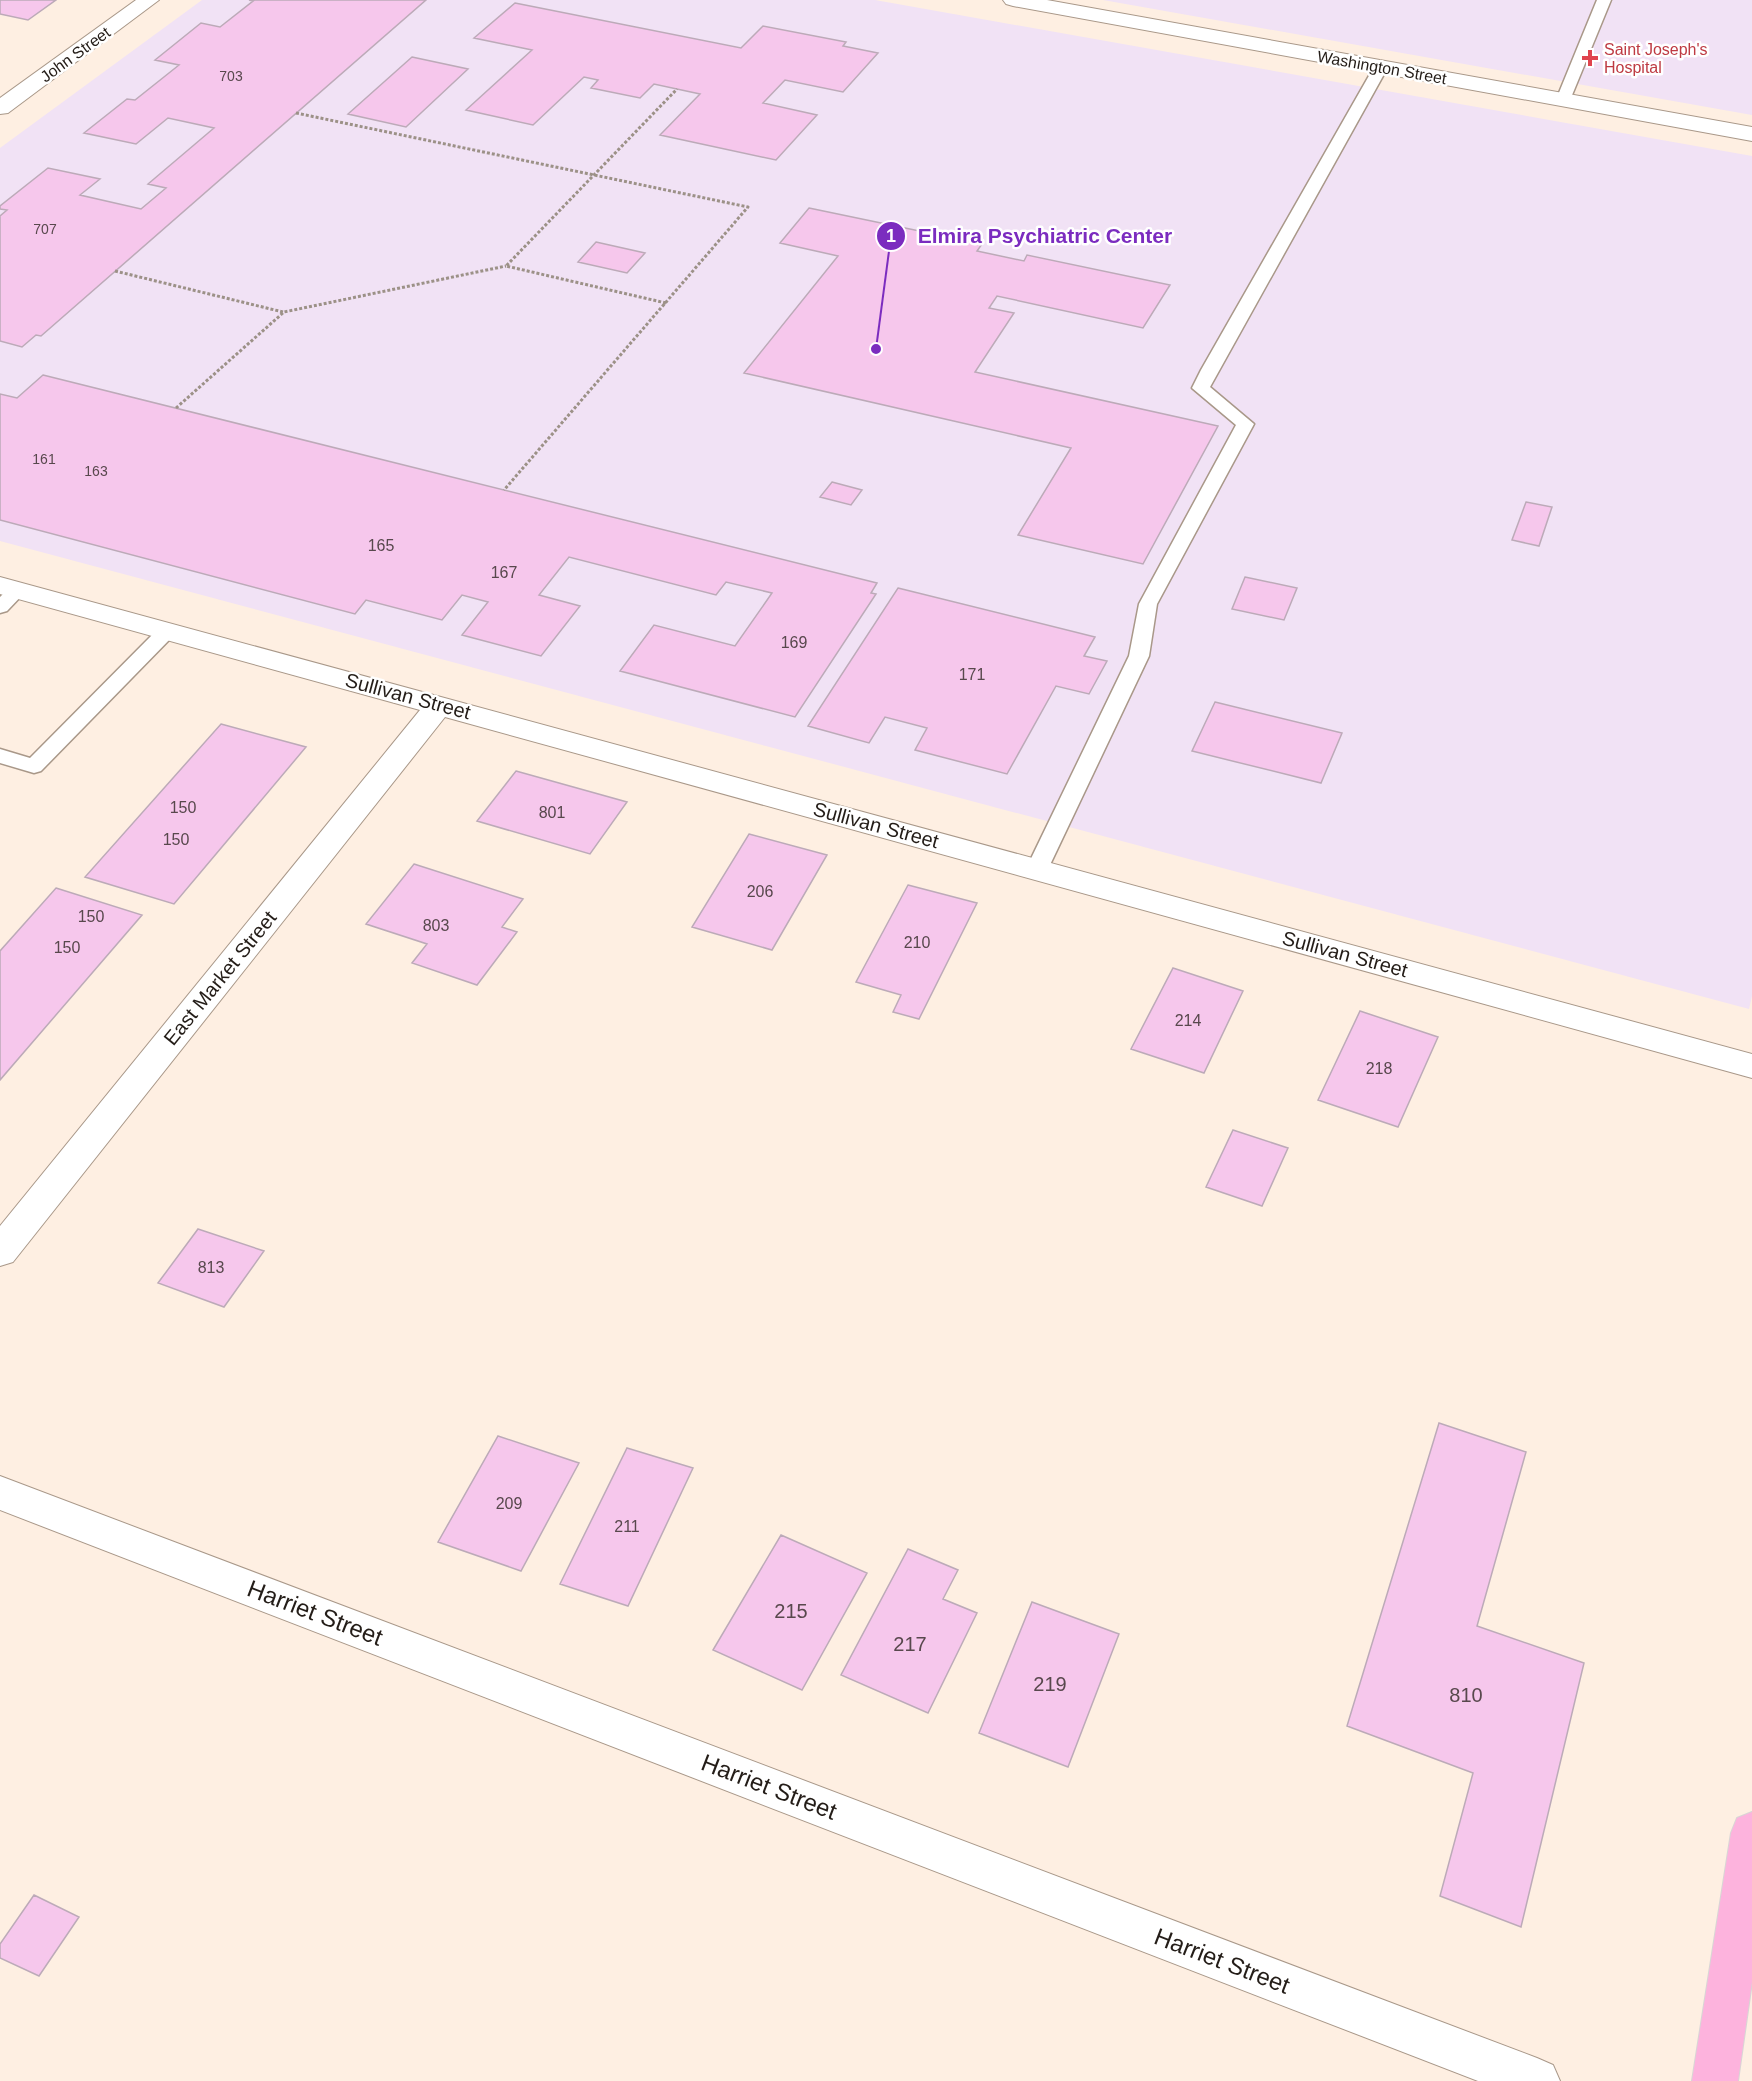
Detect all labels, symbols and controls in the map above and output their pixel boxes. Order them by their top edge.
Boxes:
street label: John Street [37,23,114,85]
place label: Saint Joseph's Hospital [1604,41,1708,76]
street label: Washington Street [1316,48,1448,87]
marker: Saint Joseph's Hospital [1581,49,1599,67]
house number: 703 [219,68,243,84]
callout: Elmira Psychiatric Center [876,216,1184,255]
house number: 707 [33,221,57,237]
text: Elmira Psychiatric Center [918,224,1172,247]
text: 1 [886,226,896,246]
house number: 161 [32,451,56,467]
house number: 163 [84,463,108,479]
house number: 165 [368,537,394,554]
house number: 167 [491,564,517,581]
house number: 169 [781,634,807,651]
house number: 171 [959,666,985,683]
street label: Sullivan Street [343,669,474,723]
street label: Sullivan Street [811,798,942,852]
house number: 150 [170,799,196,816]
house number: 801 [539,804,565,821]
house number: 150 [163,831,189,848]
house number: 206 [747,883,773,900]
street label: East Market Street [159,906,281,1049]
house number: 150 [78,908,104,925]
house number: 803 [423,917,449,934]
street label: Sullivan Street [1280,927,1411,981]
house number: 210 [904,934,930,951]
house number: 150 [54,939,80,956]
house number: 214 [1175,1012,1201,1029]
house number: 218 [1366,1060,1392,1077]
house number: 813 [198,1259,224,1276]
house number: 209 [496,1495,522,1512]
house number: 211 [614,1518,640,1535]
street label: Harriet Street [244,1574,387,1651]
house number: 215 [774,1600,808,1622]
house number: 217 [893,1633,927,1655]
house number: 219 [1033,1673,1067,1695]
house number: 810 [1449,1684,1483,1706]
street label: Harriet Street [698,1748,841,1825]
street label: Harriet Street [1151,1922,1294,1999]

